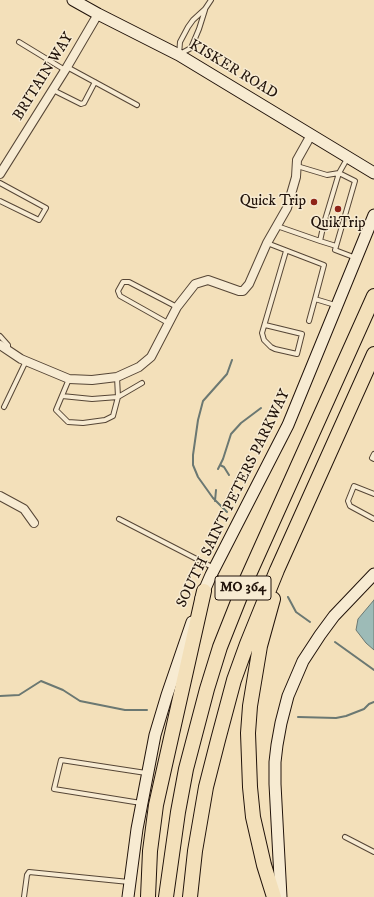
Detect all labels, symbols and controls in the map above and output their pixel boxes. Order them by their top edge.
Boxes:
street label: BRITAIN WAY [10,30,78,124]
street label: KISKER ROAD [185,37,281,103]
place label: Quick Trip [240,193,306,211]
marker: Quick Trip [309,197,319,207]
marker: QuikTrip [333,204,343,214]
place label: QuikTrip [310,215,366,233]
street label: SOUTH SAINT PETERS PARKWAY [173,387,295,611]
road number: MO 364 [215,576,271,600]

